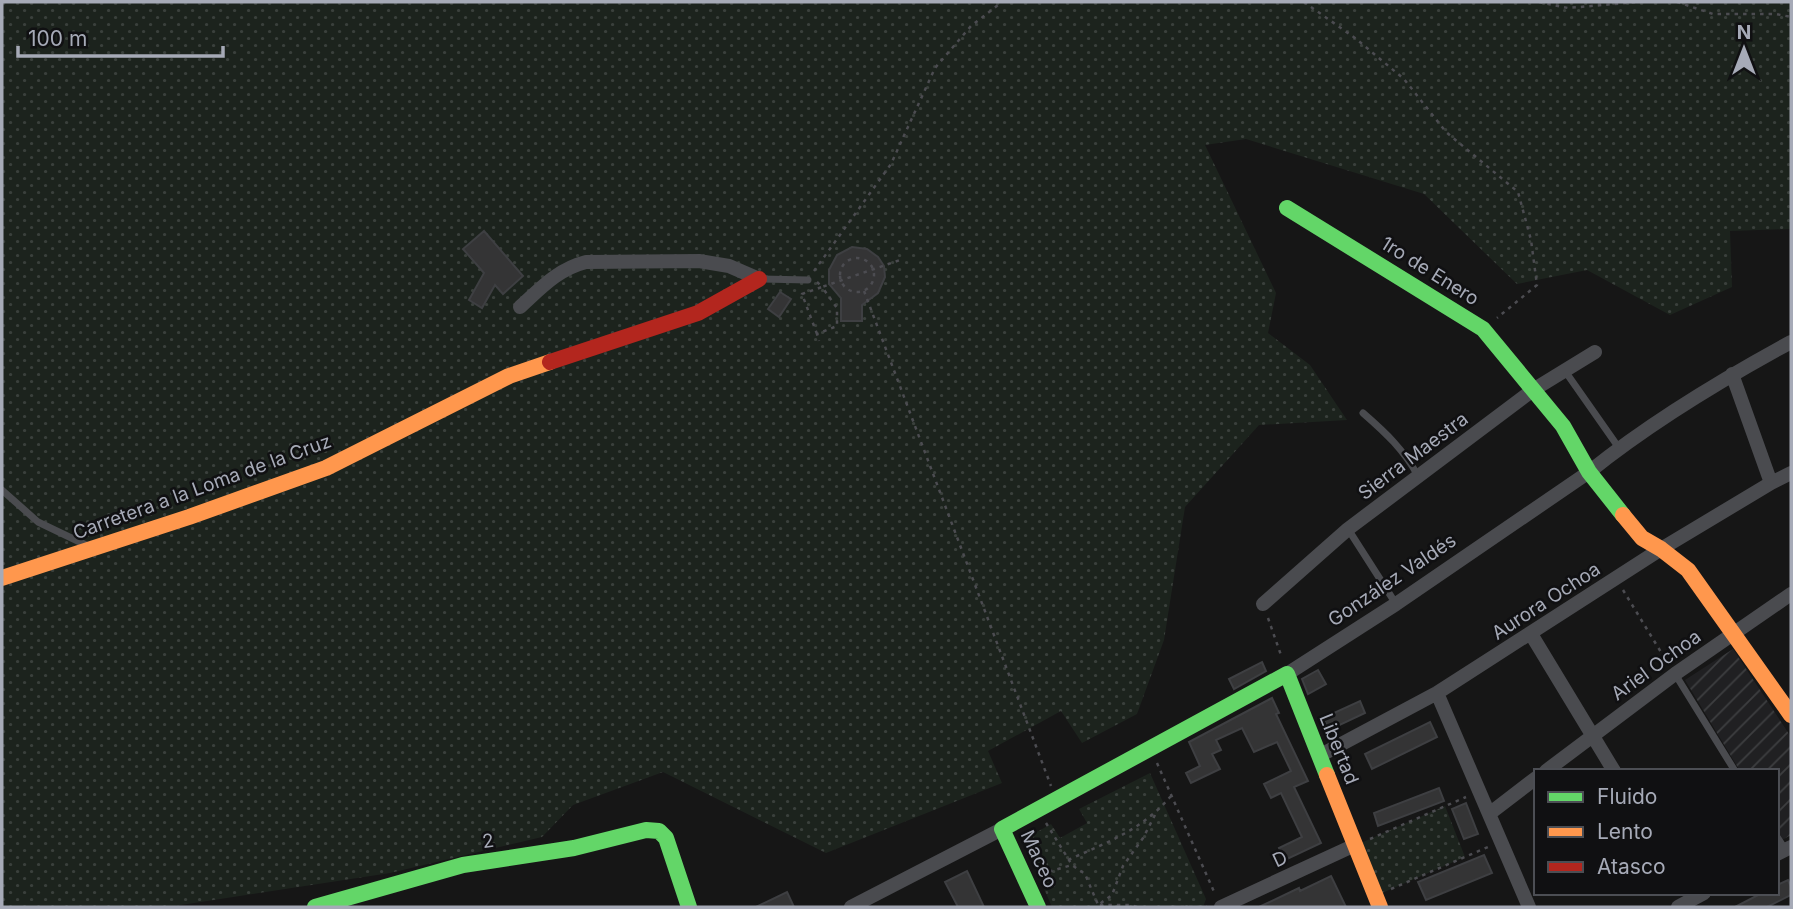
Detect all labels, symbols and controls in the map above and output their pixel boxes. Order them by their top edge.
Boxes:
scale bar [18,14,222,58]
north arrow [1709,14,1779,84]
text: N [1737,21,1751,44]
text: 100 m [28,26,87,51]
street label: 1ro de Enero [1377,232,1483,310]
street label: Sierra Maestra [1354,407,1472,505]
street label: Carretera a la Loma de la Cruz [70,429,334,545]
street label: González Valdés [1324,529,1460,631]
street label: Aurora Ochoa [1487,557,1605,645]
street label: Ariel Ochoa [1607,625,1705,705]
street label: Libertad [1314,710,1364,788]
legend [1534,769,1779,895]
text: Fluido [1597,784,1657,809]
text: Lento [1597,819,1653,844]
street label: Maceo [1016,826,1062,892]
street label: 2 [481,829,495,853]
street label: D [1269,846,1291,872]
text: Atasco [1597,854,1666,879]

